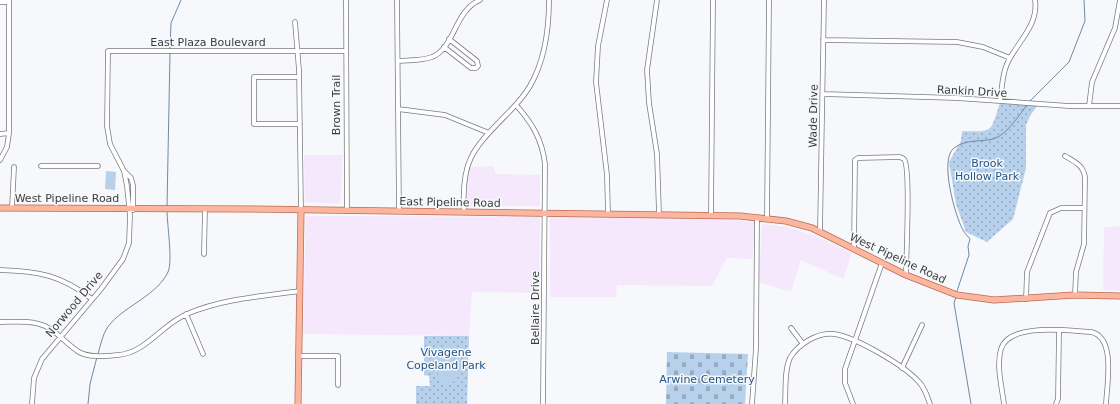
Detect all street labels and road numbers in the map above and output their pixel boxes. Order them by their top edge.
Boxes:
street label: East Plaza Boulevard [150,36,266,49]
street label: Brown Trail [330,75,343,135]
street label: Rankin Drive [937,83,1008,100]
street label: Wade Drive [806,84,821,148]
street label: West Pipeline Road [15,192,119,205]
street label: East Pipeline Road [399,195,501,210]
street label: West Pipeline Road [848,230,948,286]
street label: Norwood Drive [43,269,106,340]
street label: Bellaire Drive [529,271,542,345]

